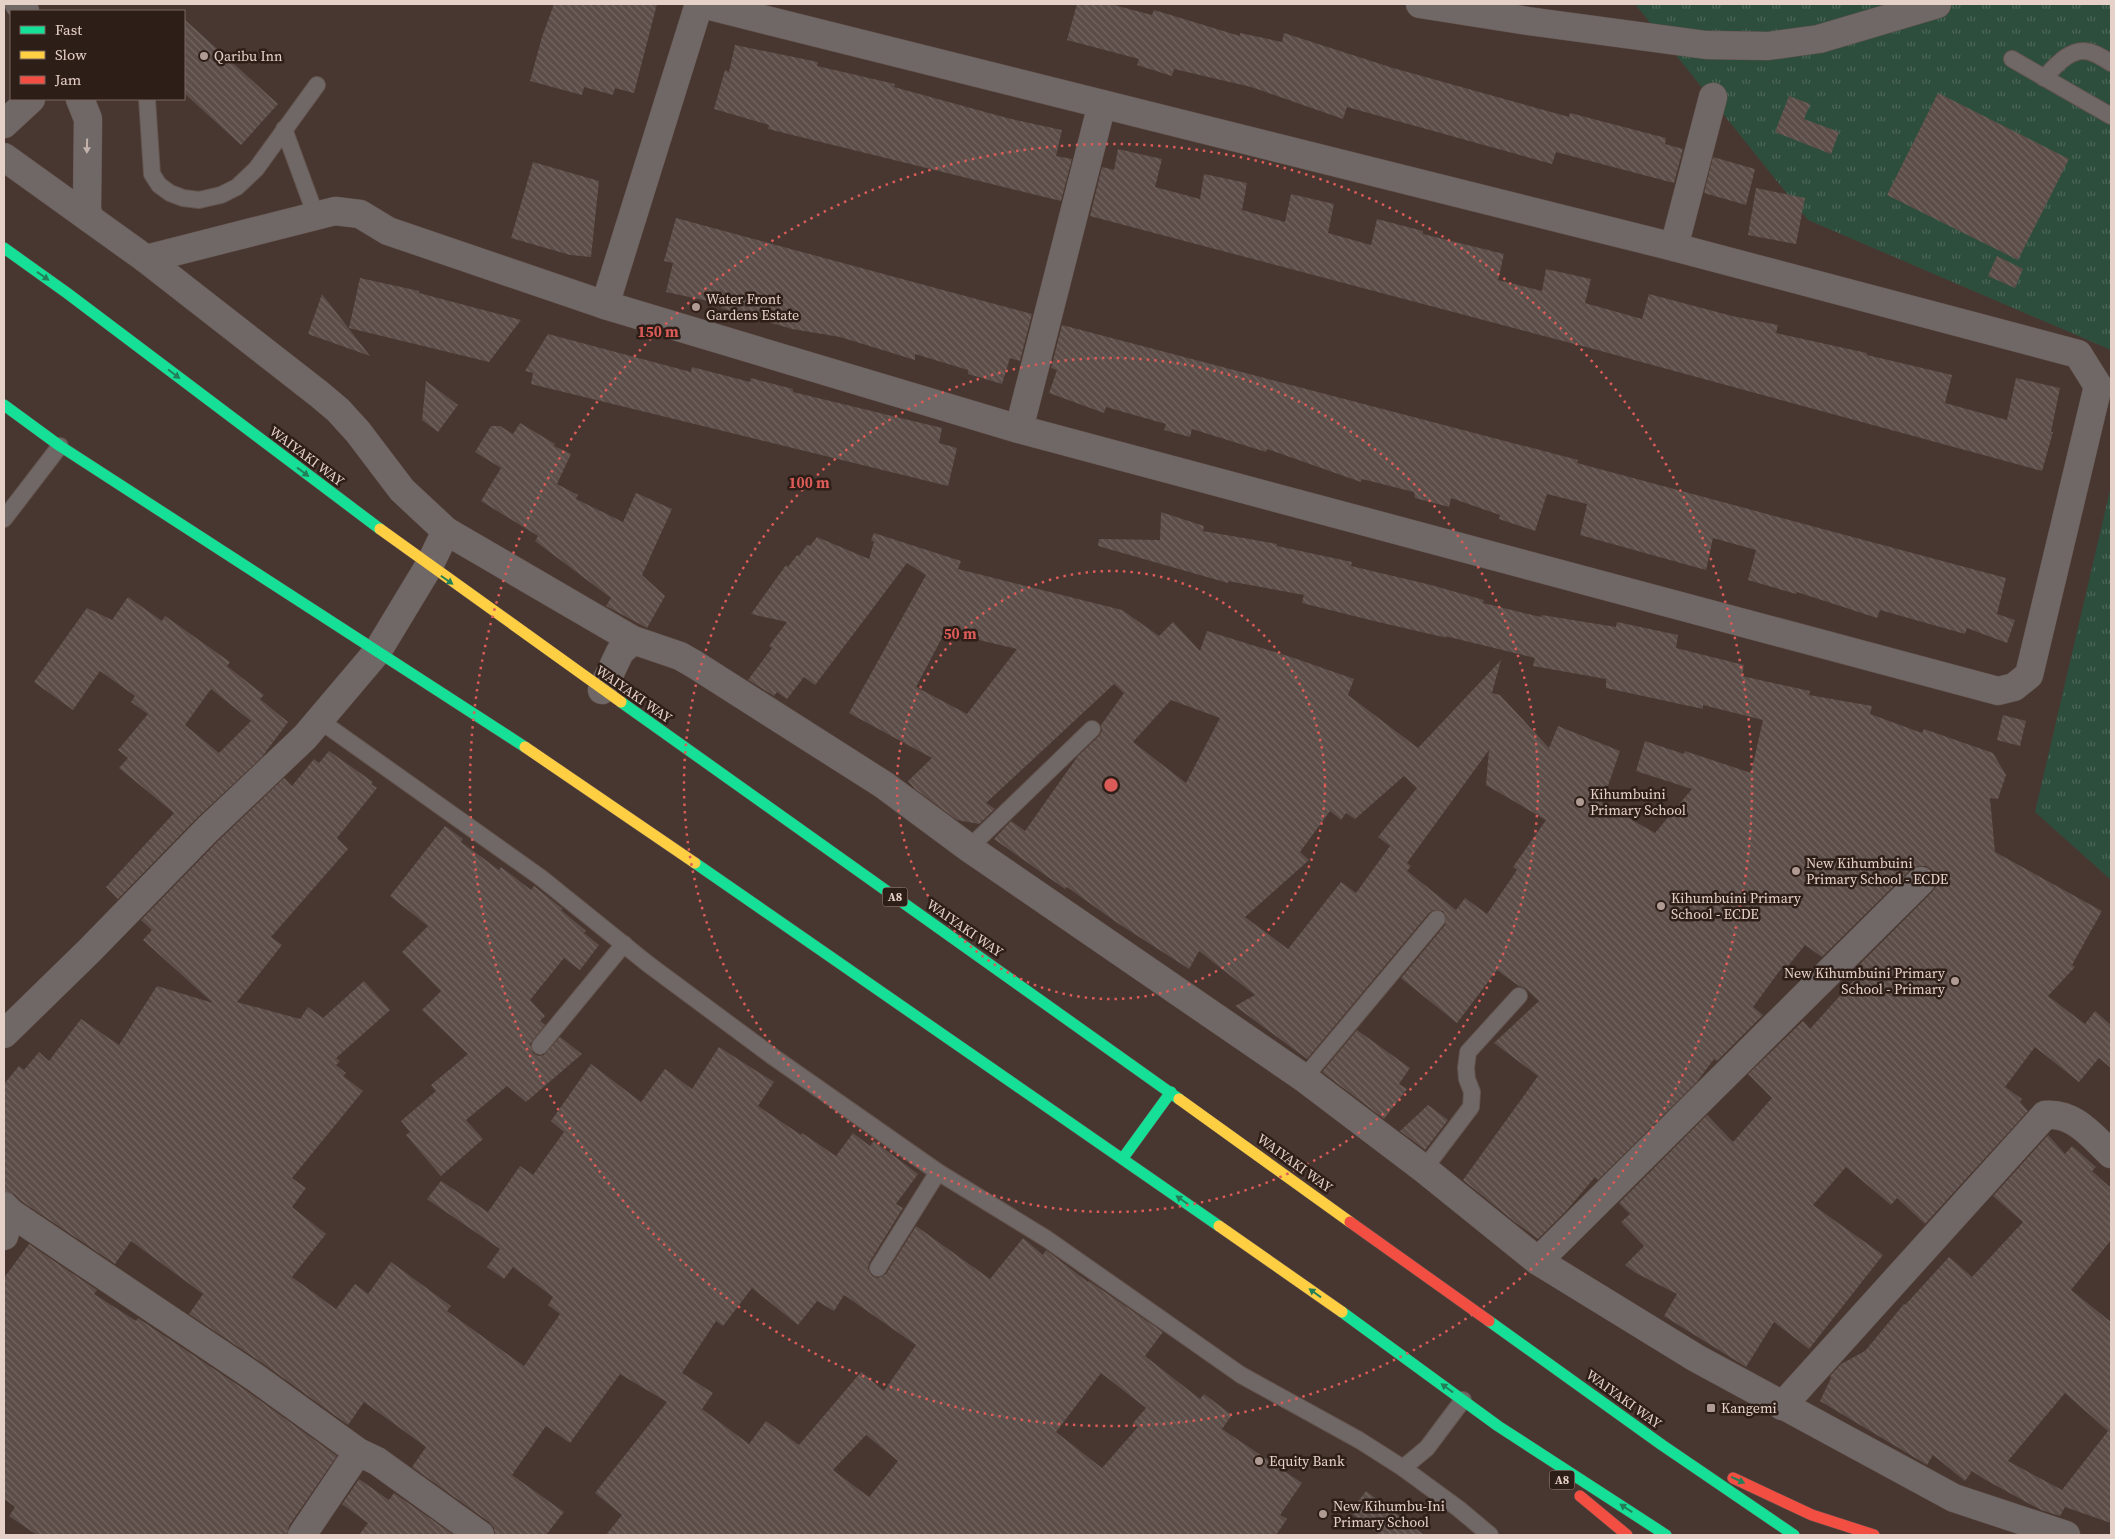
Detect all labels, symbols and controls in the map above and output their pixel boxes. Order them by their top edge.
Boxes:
legend [10,10,185,100]
text: Fast [55,19,82,40]
text: Slow [55,44,87,65]
place label: Qaribu Inn [214,46,283,66]
marker: Qaribu Inn [198,50,210,62]
text: Jam [54,69,82,90]
one-way arrow [83,138,91,154]
one-way arrow [37,271,50,281]
place label: Water Front Gardens Estate [706,289,799,325]
marker: Water Front Gardens Estate [690,301,702,313]
text: 150 m [637,321,679,342]
one-way arrow [167,368,180,379]
street label: WAIYAKI WAY [265,421,349,491]
one-way arrow [296,466,309,477]
text: 100 m [788,472,830,493]
one-way arrow [440,574,453,585]
text: 50 m [943,623,977,644]
street label: WAIYAKI WAY [592,660,676,728]
centre of rings [1102,776,1120,794]
place label: Kihumbuini Primary School [1590,784,1686,820]
marker: Kihumbuini Primary School [1574,796,1586,808]
place label: New Kihumbuini Primary School - ECDE [1806,853,1948,889]
marker: New Kihumbuini Primary School - ECDE [1790,865,1802,877]
road number: A8 [882,888,908,906]
place label: Kihumbuini Primary School - ECDE [1671,888,1802,924]
street label: WAIYAKI WAY [923,894,1007,962]
marker: Kihumbuini Primary School - ECDE [1655,900,1667,912]
place label: New Kihumbuini Primary School - Primary [1784,963,1946,999]
marker: New Kihumbuini Primary School - Primary [1949,975,1961,987]
street label: WAIYAKI WAY [1253,1129,1337,1197]
one-way arrow [1175,1195,1189,1205]
one-way arrow [1308,1288,1322,1298]
street label: WAIYAKI WAY [1582,1365,1666,1433]
one-way arrow [1441,1383,1454,1394]
place label: Kangemi [1721,1398,1777,1418]
marker: Kangemi [1705,1402,1717,1414]
place label: Equity Bank [1269,1451,1345,1471]
marker: Equity Bank [1253,1455,1265,1467]
road number: A8 [1550,1470,1574,1490]
one-way arrow [1731,1476,1745,1484]
place label: New Kihumbu-Ini Primary School [1333,1496,1445,1532]
one-way arrow [1619,1503,1632,1513]
marker: New Kihumbu-Ini Primary School [1317,1508,1329,1520]

